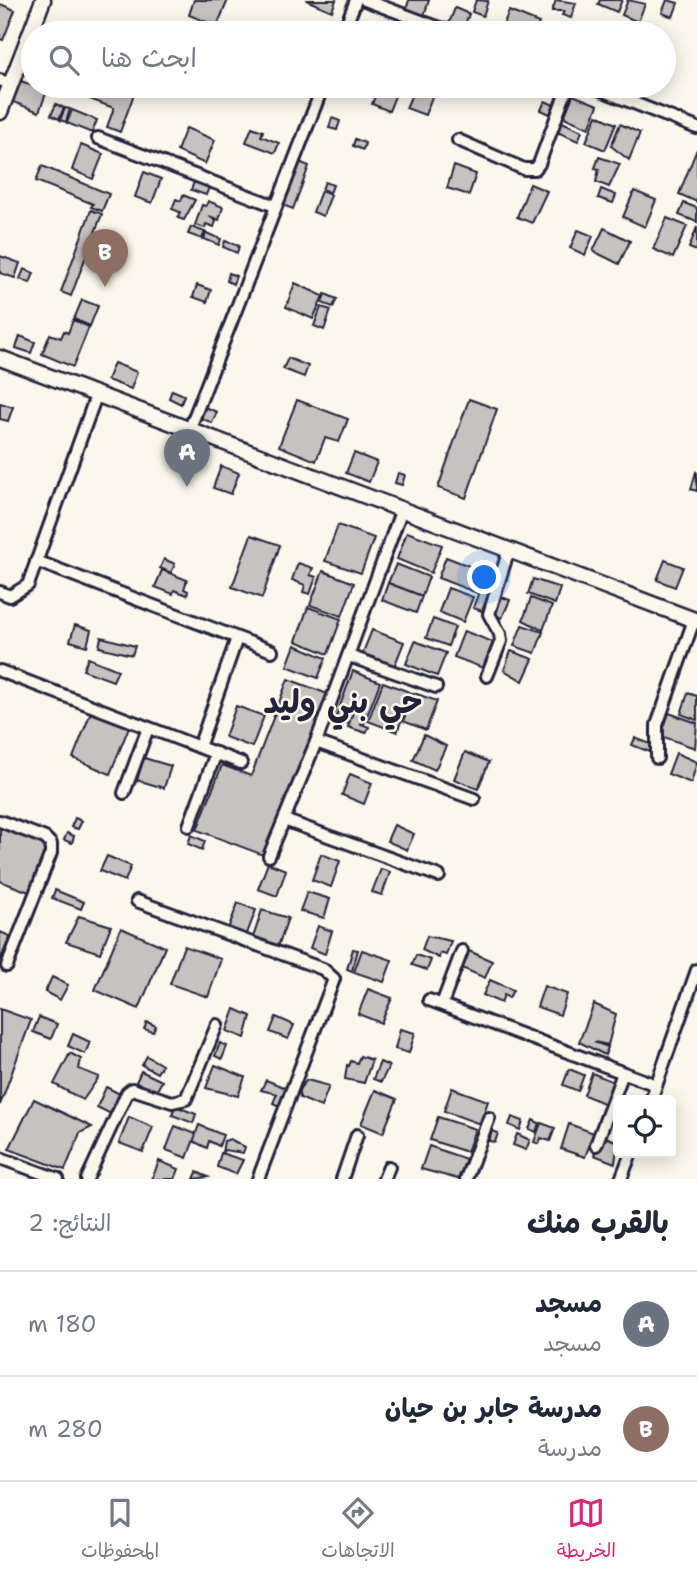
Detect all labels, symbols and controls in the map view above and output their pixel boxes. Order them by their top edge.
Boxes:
search box [21,21,676,98]
text: ابحث هنا [101,40,197,75]
icon: search [45,41,83,79]
pin: B [82,229,128,287]
pin: A [164,429,210,487]
your location [467,560,501,594]
district label: حي بني وليد [264,680,422,731]
map controls [613,1095,676,1158]
button: locate [613,1095,676,1158]
text: بالقرب منك [527,1202,669,1243]
text: النتائج: 2 [28,1208,111,1238]
text: مسجد [535,1285,602,1320]
text: 180 m [28,1309,97,1339]
text: A [637,1309,655,1339]
text: مسجد [543,1328,602,1358]
text: مدرسة جابر بن حيان [385,1390,602,1425]
text: 280 m [28,1414,103,1444]
text: B [639,1414,653,1444]
text: مدرسة [538,1433,602,1463]
tab: المحفوظات [81,1494,159,1567]
tab: الاتجاهات [321,1494,395,1567]
tab: الخريطة [557,1494,616,1567]

